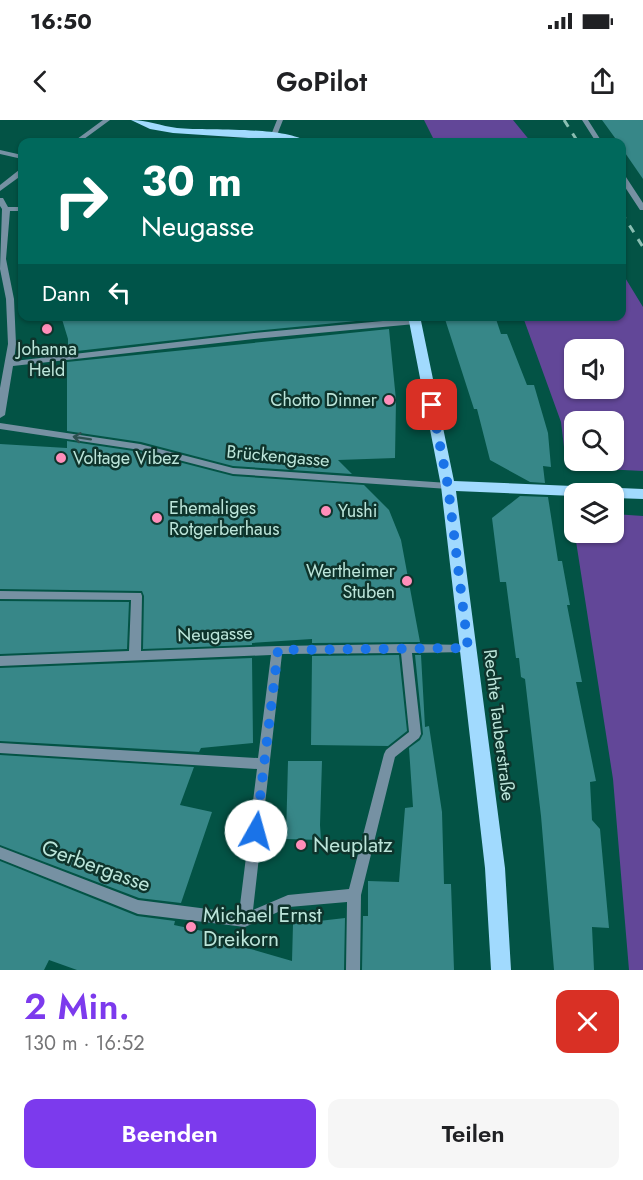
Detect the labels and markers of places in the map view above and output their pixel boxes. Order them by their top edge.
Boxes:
marker: Johanna Held [40,322,54,336]
place label: Johanna Held [15,336,77,383]
pin [406,379,457,430]
place label: Chotto Dinner [270,387,378,413]
marker: Chotto Dinner [382,393,396,407]
place label: Voltage Vibez [73,445,180,471]
marker: Voltage Vibez [54,451,68,465]
place label: Ehemaliges Rotgerberhaus [169,495,279,542]
place label: Yushi [338,498,378,524]
marker: Yushi [319,504,333,518]
marker: Ehemaliges Rotgerberhaus [150,511,164,525]
place label: Wertheimer Stuben [306,558,396,605]
marker: Wertheimer Stuben [400,574,414,588]
place label: Neuplatz [313,830,393,860]
marker: Neuplatz [294,838,308,852]
place label: Michael Ernst Dreikorn [203,900,322,954]
marker: Michael Ernst Dreikorn [184,920,198,934]

